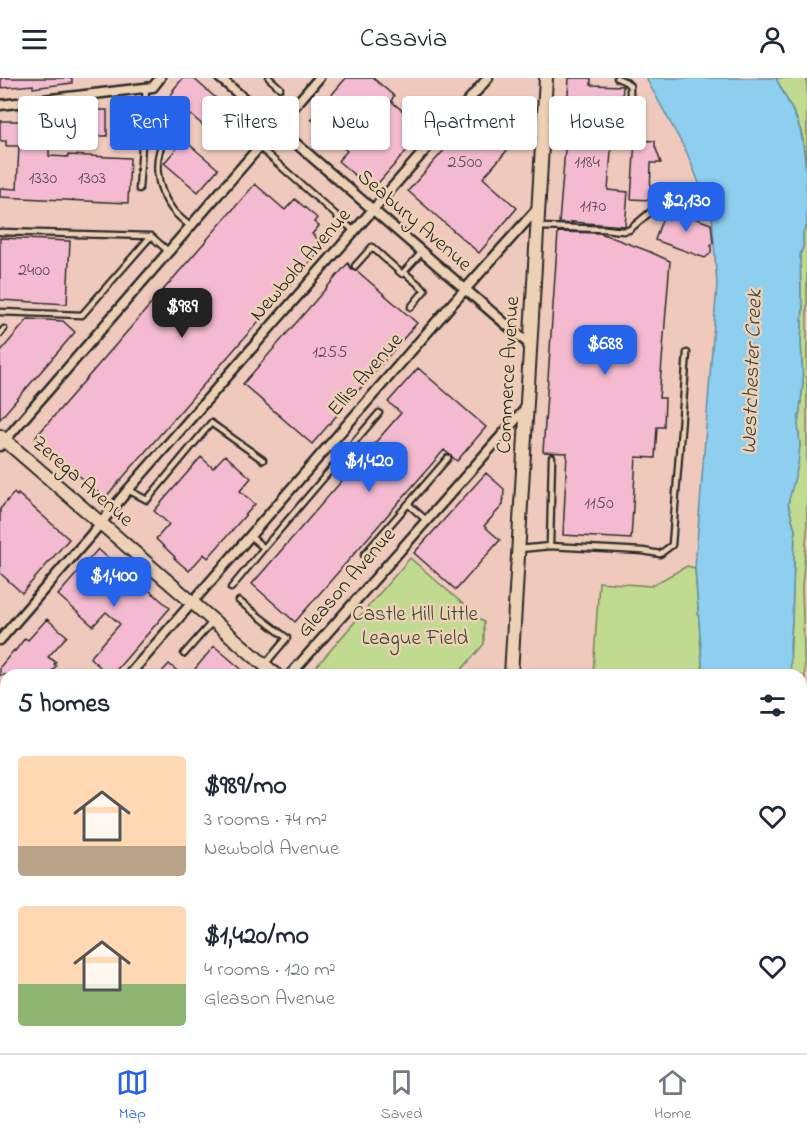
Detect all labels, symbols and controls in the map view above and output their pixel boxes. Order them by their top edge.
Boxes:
text: Casavia [360,20,447,59]
icon: menu [18,23,51,56]
icon: person [756,23,789,56]
chip: Buy [18,96,98,150]
chip: Rent [110,96,190,150]
chip: Filters [202,96,299,150]
chip: New [311,96,390,150]
chip: Apartment [402,96,537,150]
chip: House [549,96,646,150]
house number: 2500 [448,150,483,176]
house number: 1184 [574,150,600,176]
street label: Seabury Avenue [349,163,478,281]
house number: 1330 [29,166,57,192]
house number: 1303 [78,166,106,192]
pin: $2,130 [637,182,735,233]
text: $2,130 [662,187,710,216]
house number: 1170 [580,194,607,220]
street label: Newbold Avenue [243,201,359,328]
house number: 2400 [18,258,50,284]
pin: $989 [146,288,218,339]
water label: Westchester Creek [734,288,772,455]
text: $989 [166,293,198,322]
street label: Commerce Avenue [490,295,528,455]
pin: $688 [569,325,641,376]
street label: Ellis Avenue [321,326,411,423]
text: $688 [587,330,623,359]
house number: 1255 [312,340,348,366]
street label: Zerega Avenue [23,429,140,537]
pin: $1,420 [320,442,418,493]
text: $1,420 [345,447,393,476]
house number: 1150 [584,491,614,517]
street label: Gleason Avenue [291,521,404,645]
pin: $1,400 [65,557,163,608]
text: $1,400 [90,562,138,591]
park label: Castle Hill Little League Field [352,600,478,656]
text: 5 homes [18,686,110,724]
icon: filters [756,689,789,722]
text: $989/mo [204,768,287,806]
icon: home [66,780,138,852]
icon: heart [756,800,789,833]
text: 3 rooms · 74 m² [204,806,327,835]
text: Newbold Avenue [204,835,339,864]
text: $1,420/mo [204,918,309,956]
icon: home [66,930,138,1002]
icon: heart [756,950,789,983]
text: 4 rooms · 120 m² [204,956,336,985]
text: Gleason Avenue [204,985,335,1014]
tab: Map [116,1066,149,1126]
tab: Saved [381,1066,422,1126]
tab: Home [654,1066,691,1126]

